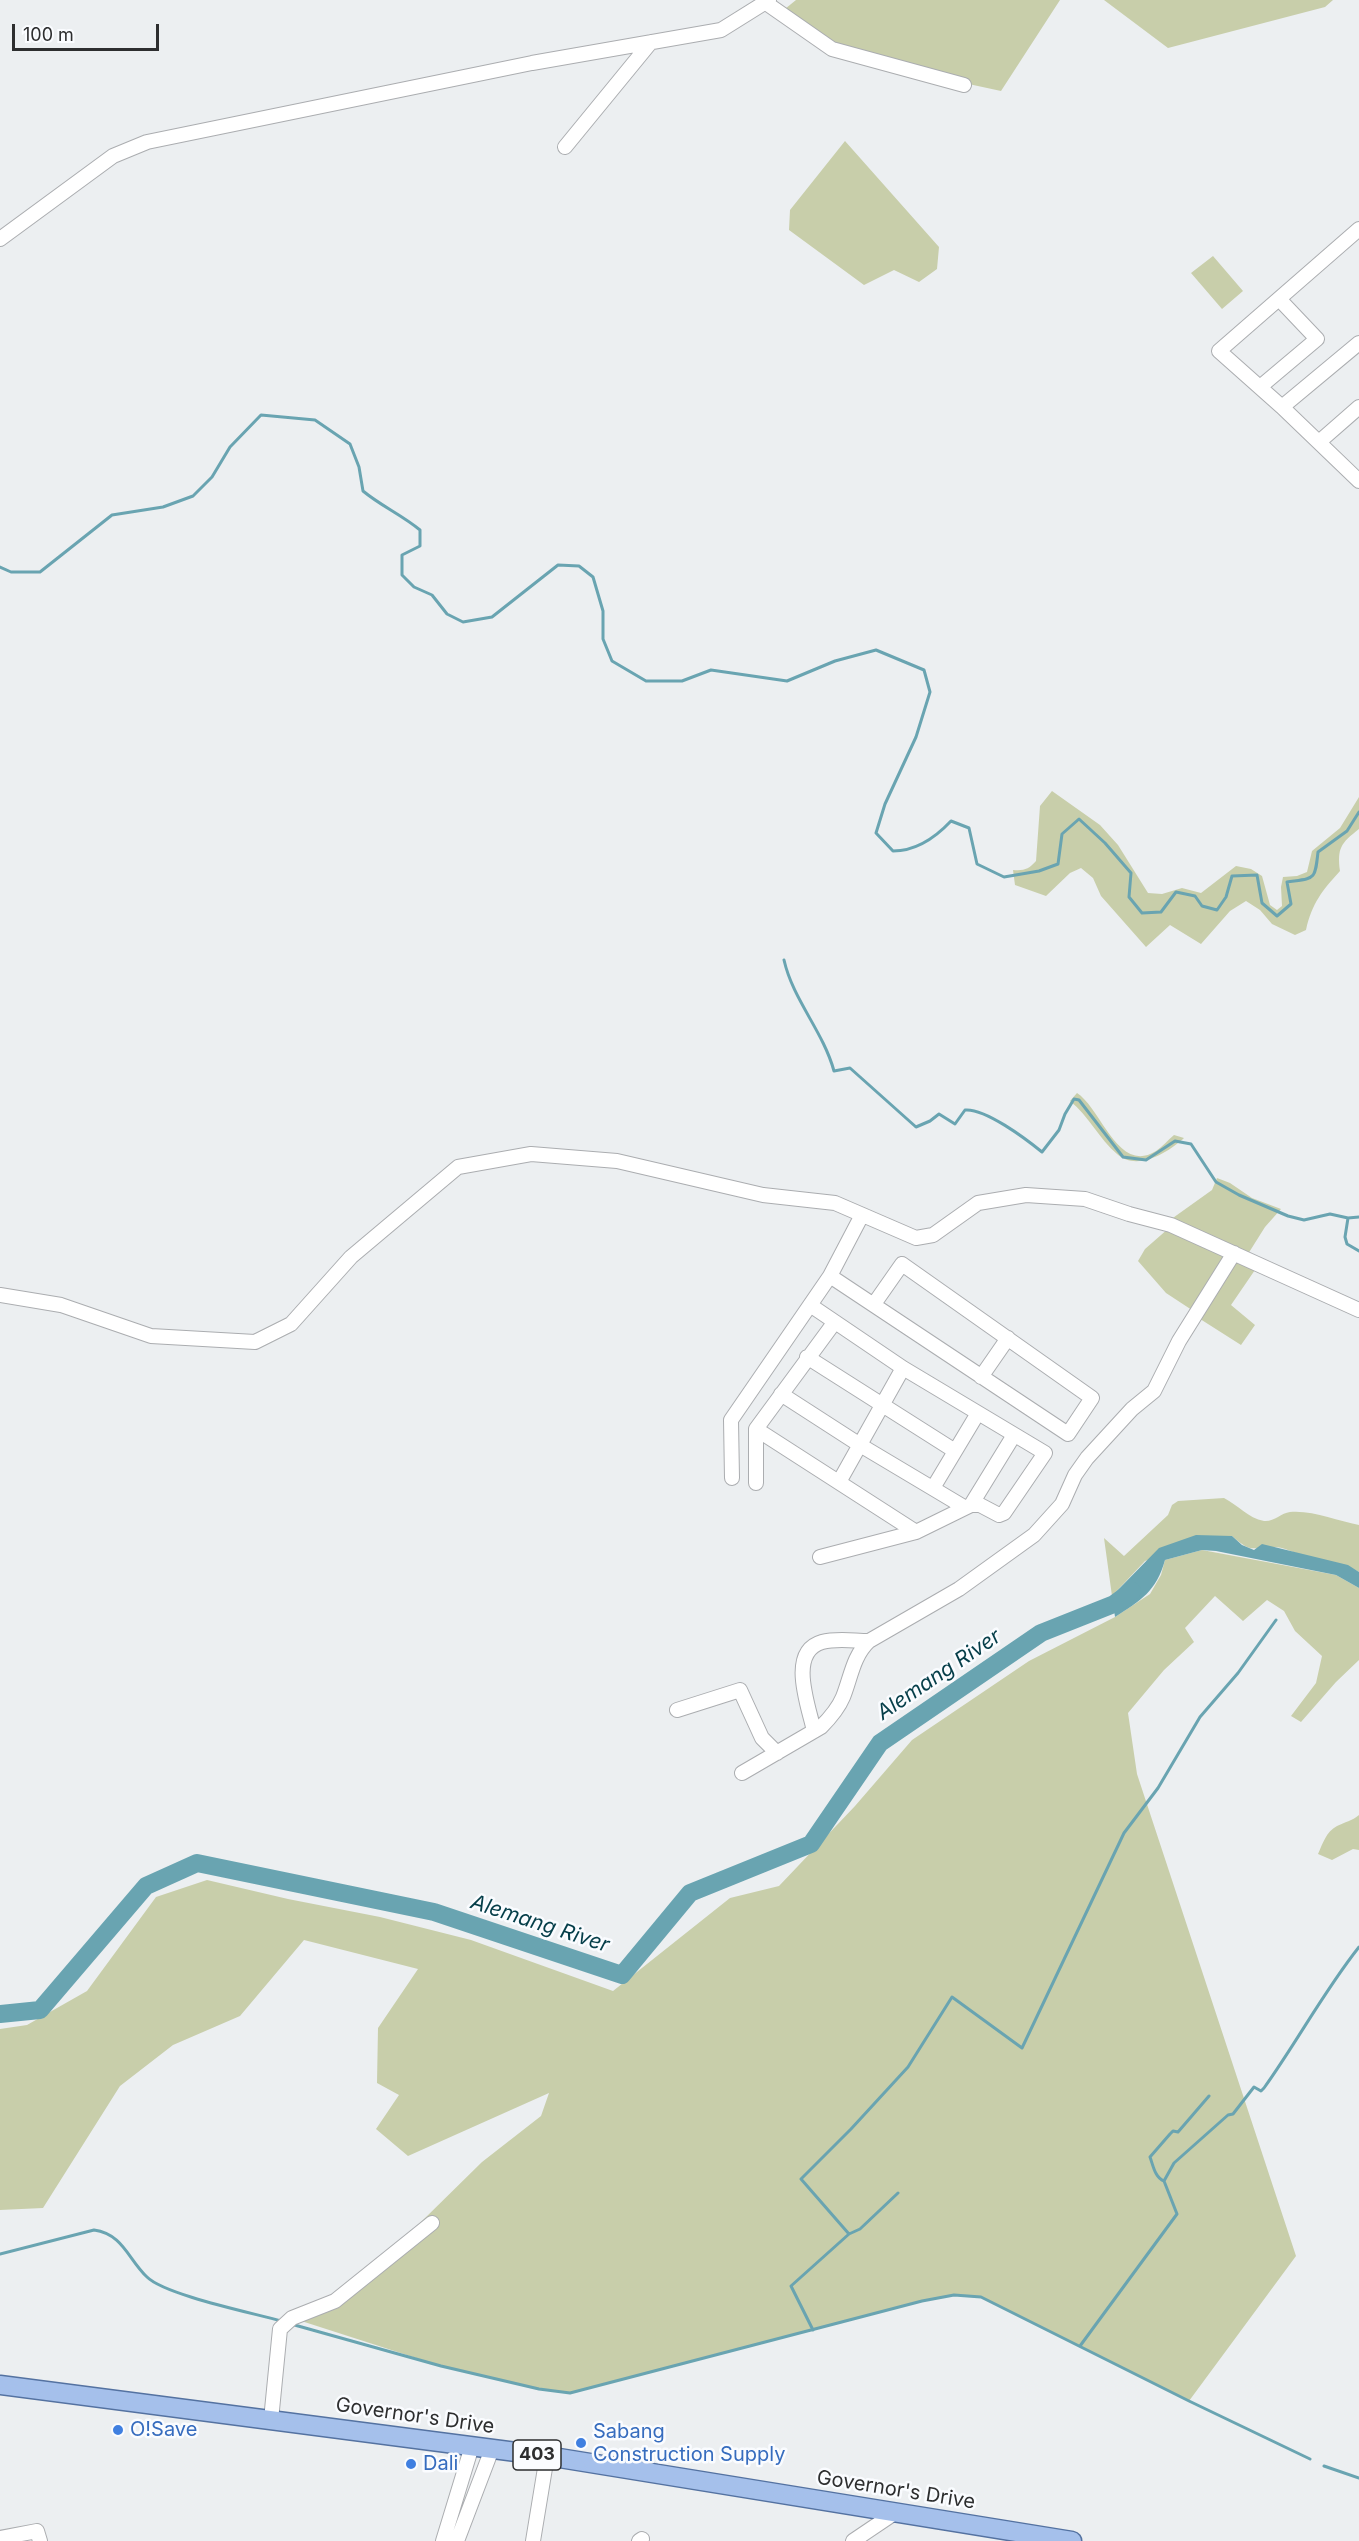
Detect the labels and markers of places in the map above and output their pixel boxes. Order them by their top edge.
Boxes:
place label: O!Save [130,2418,197,2442]
place label: Sabang Construction Supply [593,2420,785,2467]
marker: O!Save [111,2423,125,2437]
marker: Sabang Construction Supply [574,2436,588,2450]
place label: Dali [423,2452,458,2476]
marker: Dali [404,2457,418,2471]

